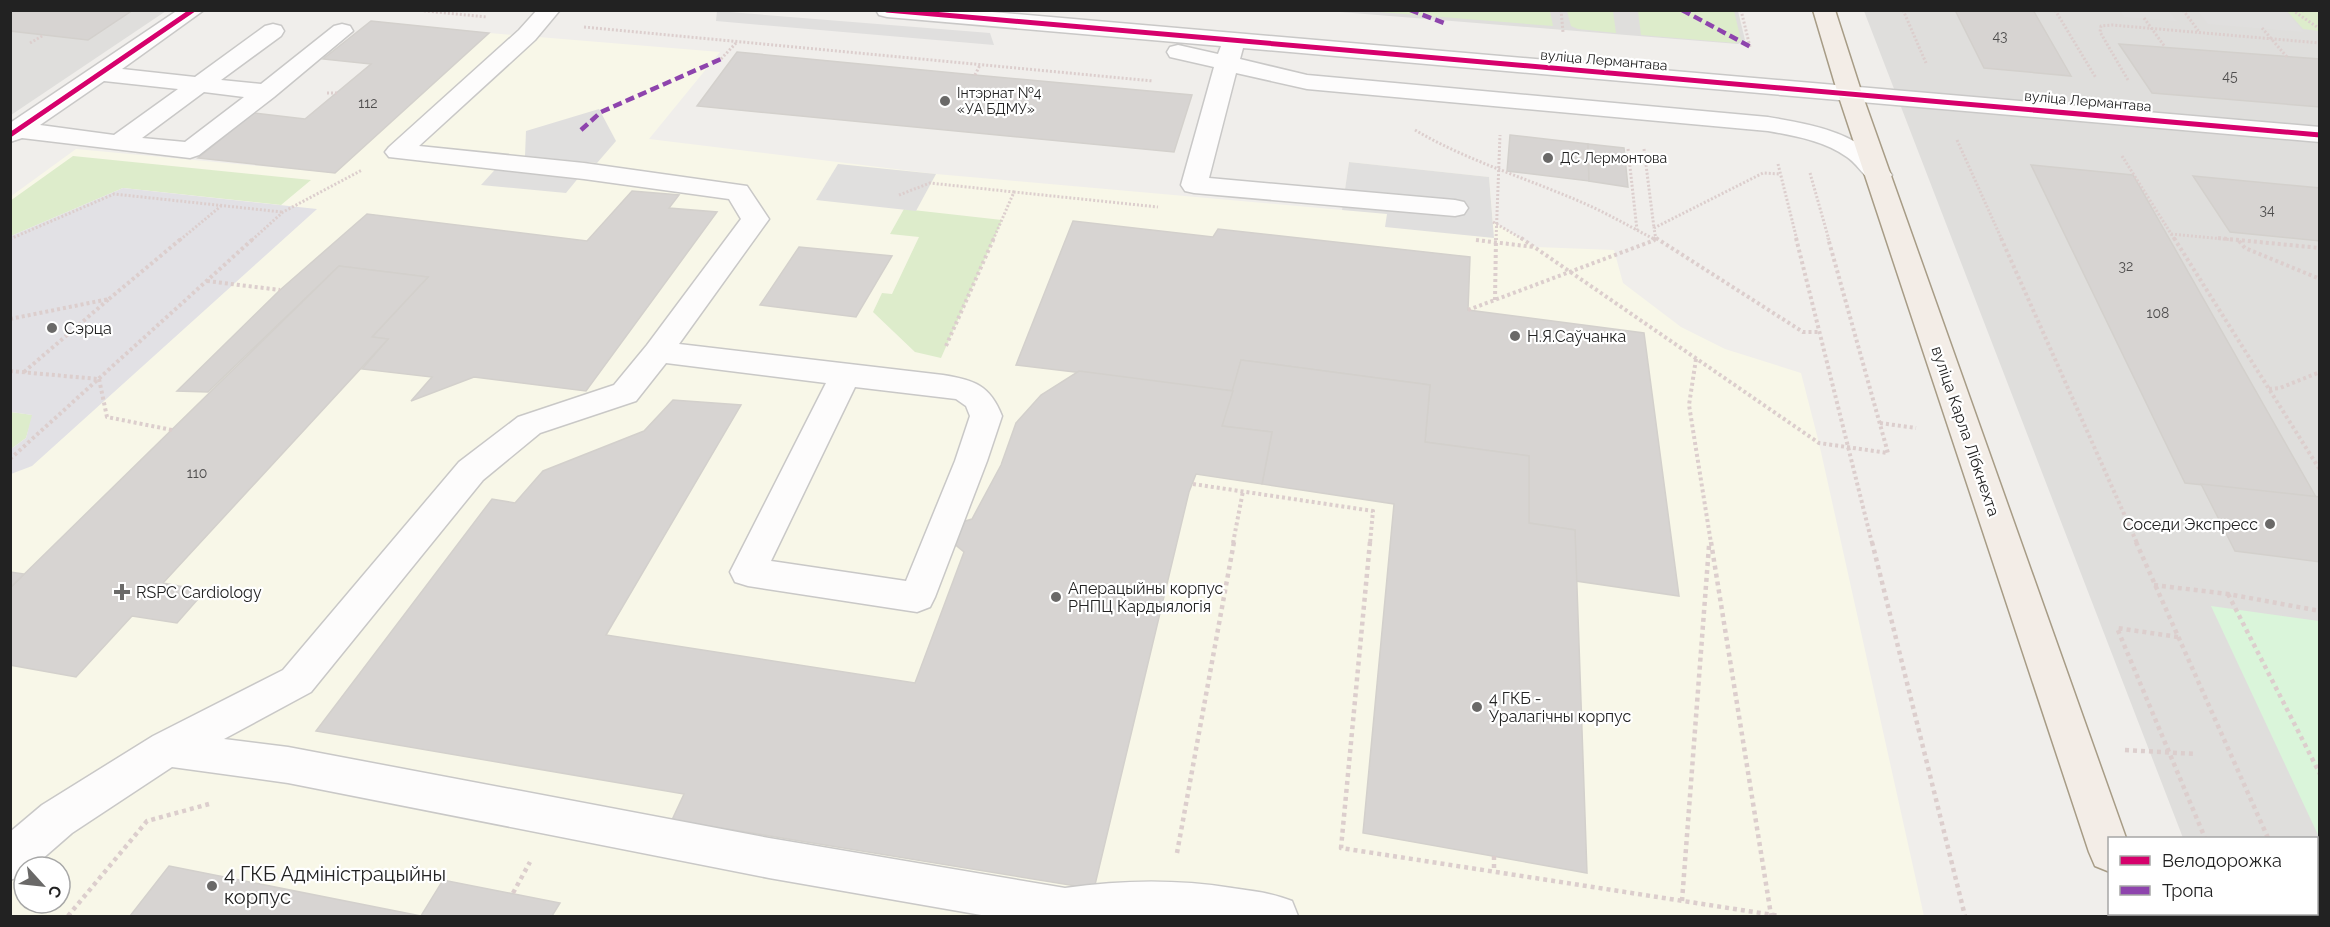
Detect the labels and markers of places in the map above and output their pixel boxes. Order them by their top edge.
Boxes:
place label: Інтэрнат №4 «УА БДМУ» [957,85,1042,117]
marker: Інтэрнат №4 «УА БДМУ» [938,94,952,108]
place label: ДС Лермонтова [1560,150,1667,166]
marker: ДС Лермонтова [1541,151,1555,165]
place label: Сэрца [64,319,112,338]
marker: Сэрца [45,321,59,335]
place label: Н.Я.Саўчанка [1527,327,1626,346]
marker: Н.Я.Саўчанка [1508,329,1522,343]
place label: Соседи Экспресс [2123,515,2258,534]
marker: Соседи Экспресс [2263,517,2277,531]
place label: Аперацыйны корпус РНПЦ Кардыялогія [1068,579,1224,616]
marker: RSPC Cardiology [113,583,131,601]
place label: RSPC Cardiology [136,583,262,602]
marker: Аперацыйны корпус РНПЦ Кардыялогія [1049,590,1063,604]
place label: 4 ГКБ - Уралагічны корпус [1489,689,1631,726]
marker: 4 ГКБ - Уралагічны корпус [1470,700,1484,714]
place label: 4 ГКБ Адміністрацыйны корпус [224,862,446,909]
marker: 4 ГКБ Адміністрацыйны корпус [205,879,219,893]

